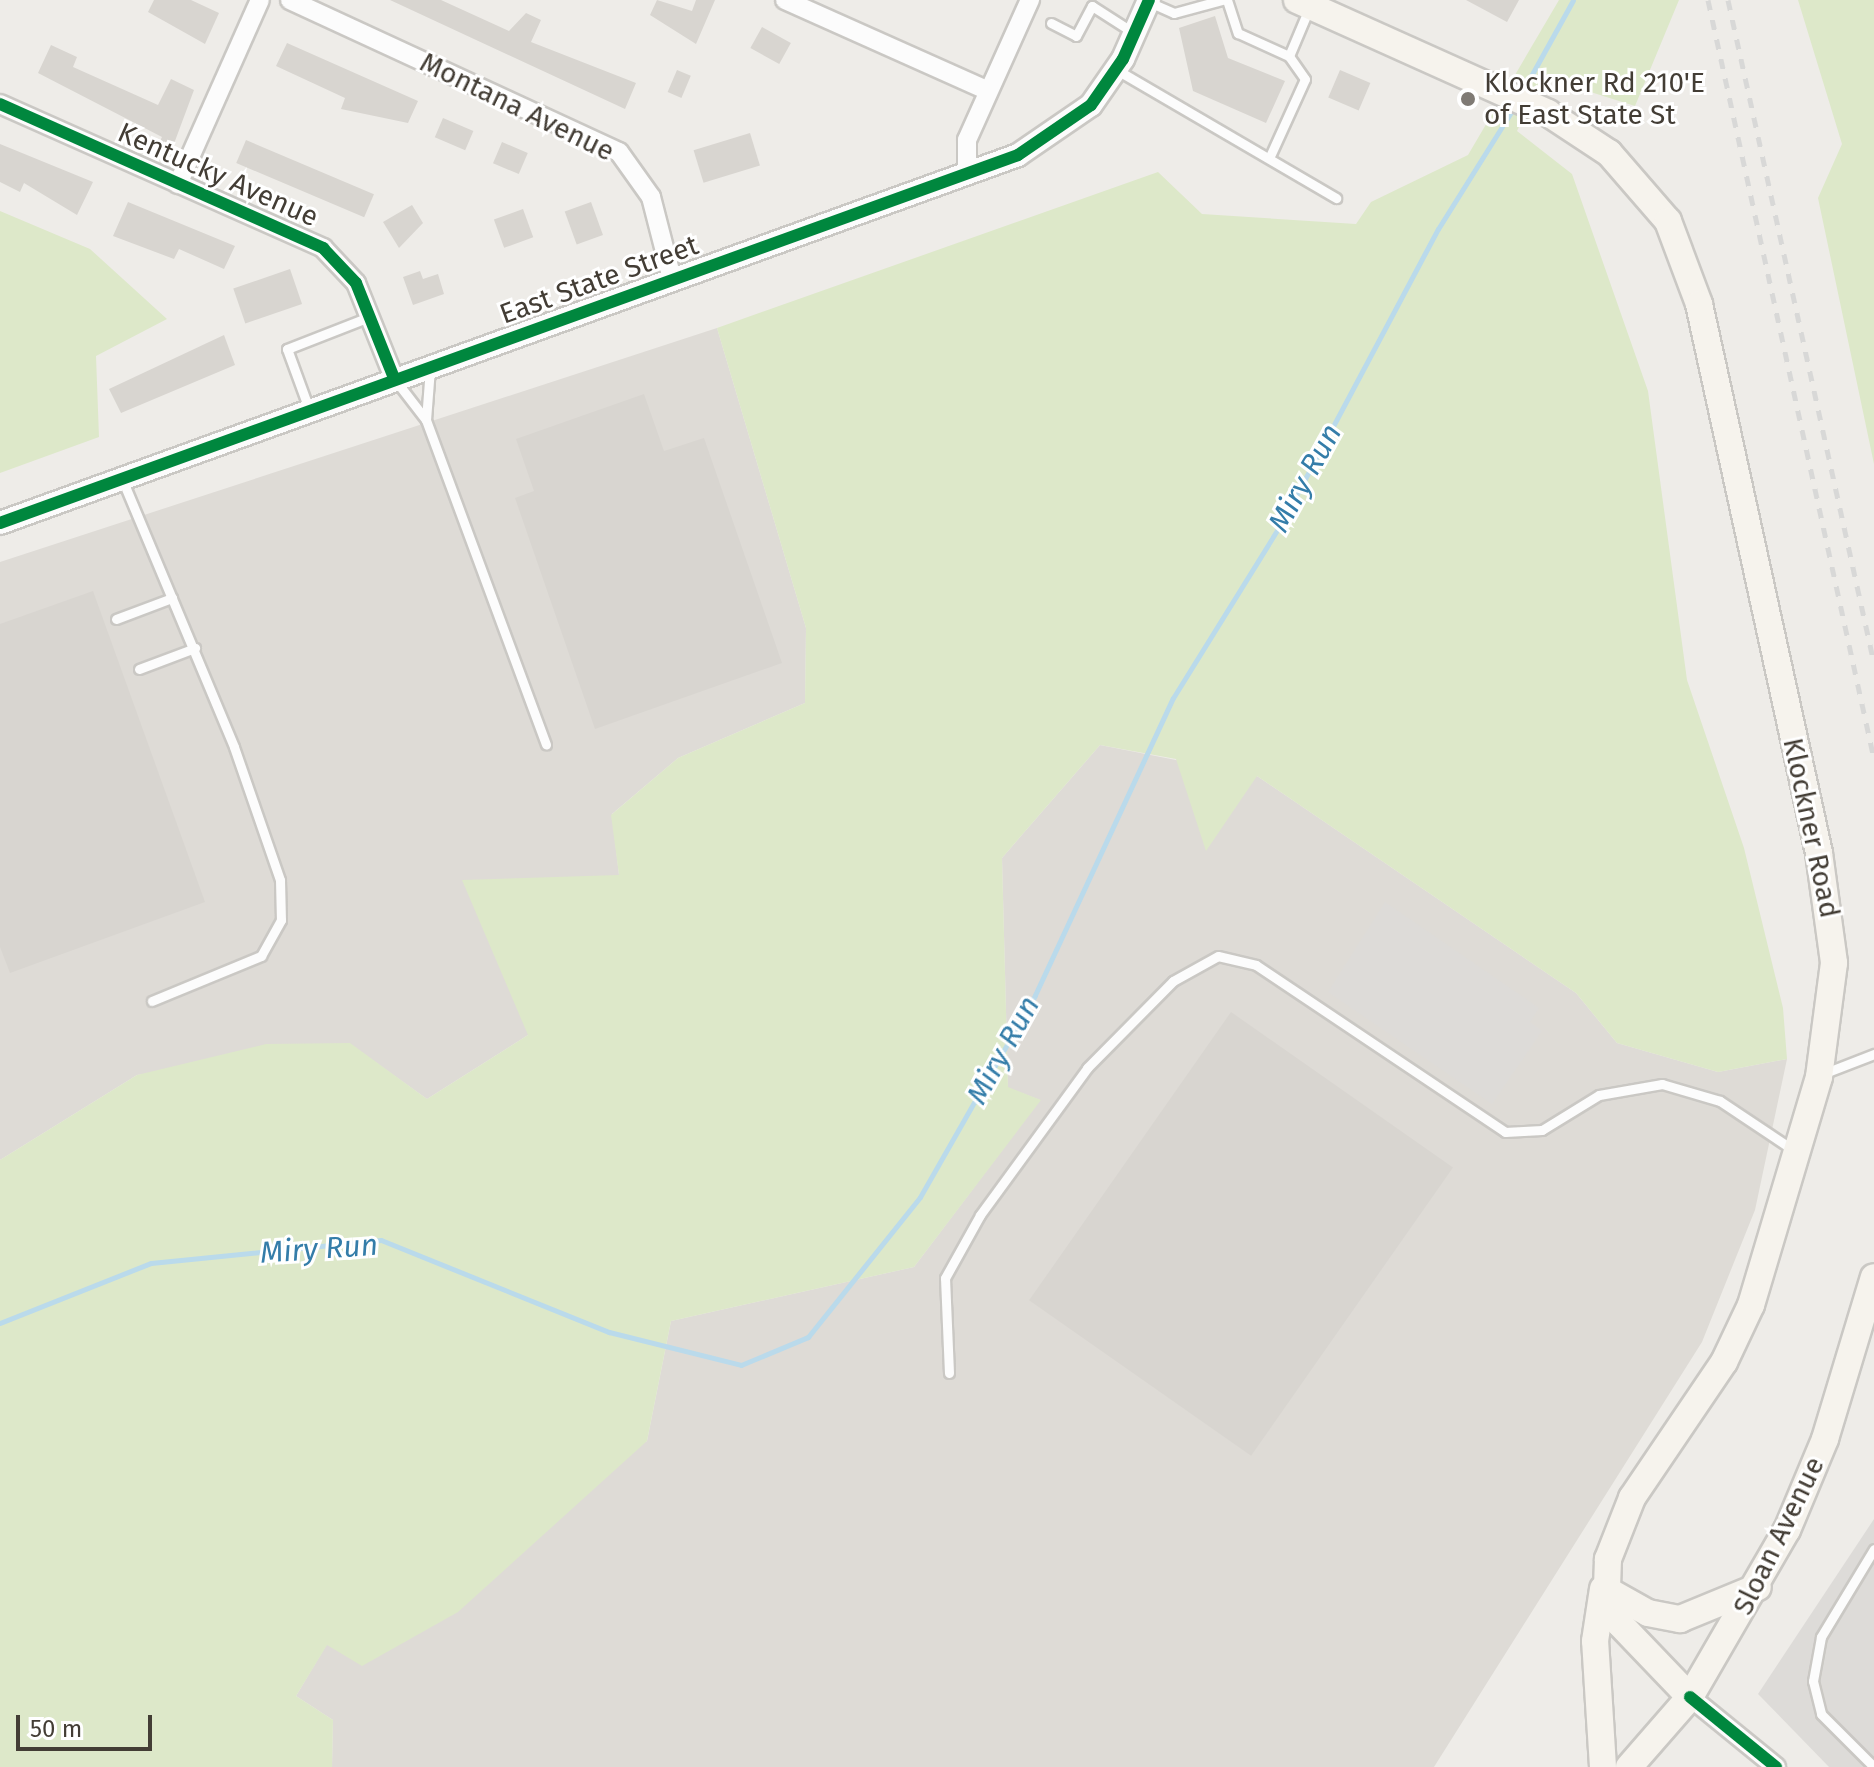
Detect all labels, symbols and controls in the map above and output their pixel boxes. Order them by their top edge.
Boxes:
street label: Montana Avenue [415,46,619,168]
place label: Klockner Rd 210'E of East State St [1484,66,1705,132]
marker: Klockner Rd 210'E of East State St [1459,90,1477,108]
street label: Kentucky Avenue [112,116,324,234]
street label: East State Street [495,228,703,332]
water label: Miry Run [1261,418,1349,538]
street label: Klockner Road [1776,735,1846,921]
water label: Miry Run [959,990,1047,1110]
water label: Miry Run [259,1227,379,1271]
street label: Sloan Avenue [1726,1452,1832,1620]
scale bar [20,1699,156,1749]
text: 50 m [30,1715,82,1743]

